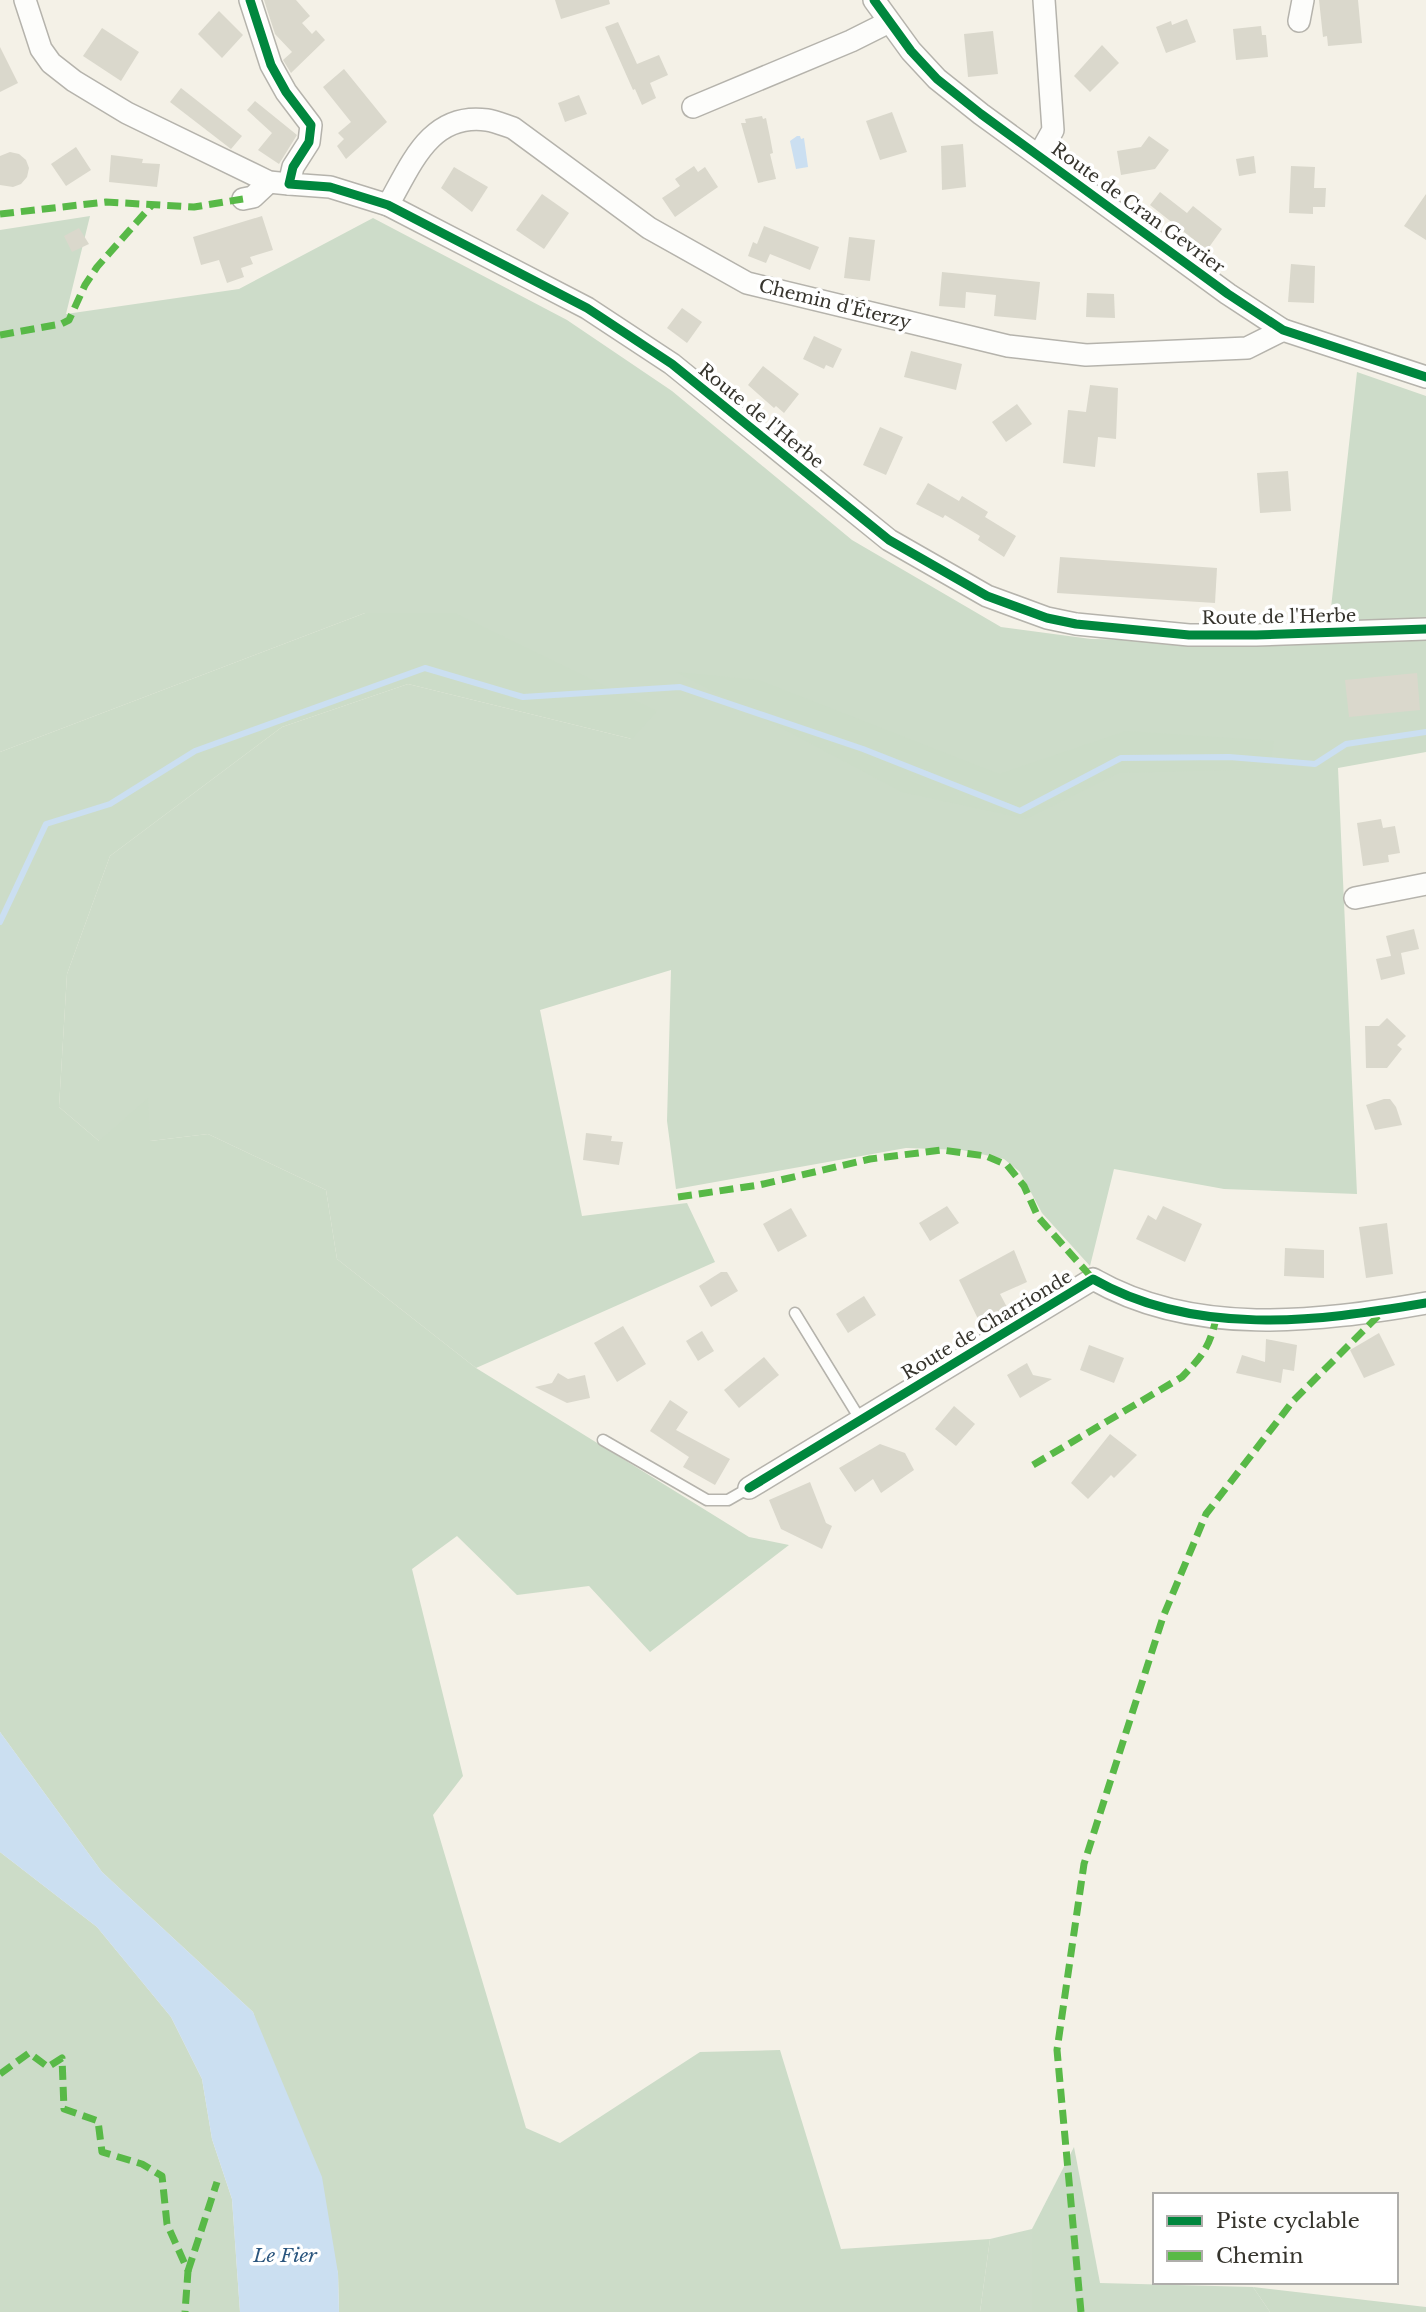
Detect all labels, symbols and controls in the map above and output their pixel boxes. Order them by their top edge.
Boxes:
street label: Route de Cran Gevrier [1047,138,1229,278]
street label: Chemin d'Éterzy [756,273,914,334]
street label: Route de l'Herbe [694,359,828,473]
street label: Route de l'Herbe [1201,605,1357,629]
street label: Route de Charrionde [898,1265,1076,1385]
legend [1153,2193,1398,2284]
text: Piste cyclable [1216,2208,1360,2234]
text: Chemin [1216,2243,1304,2269]
water label: Le Fier [252,2244,318,2267]

